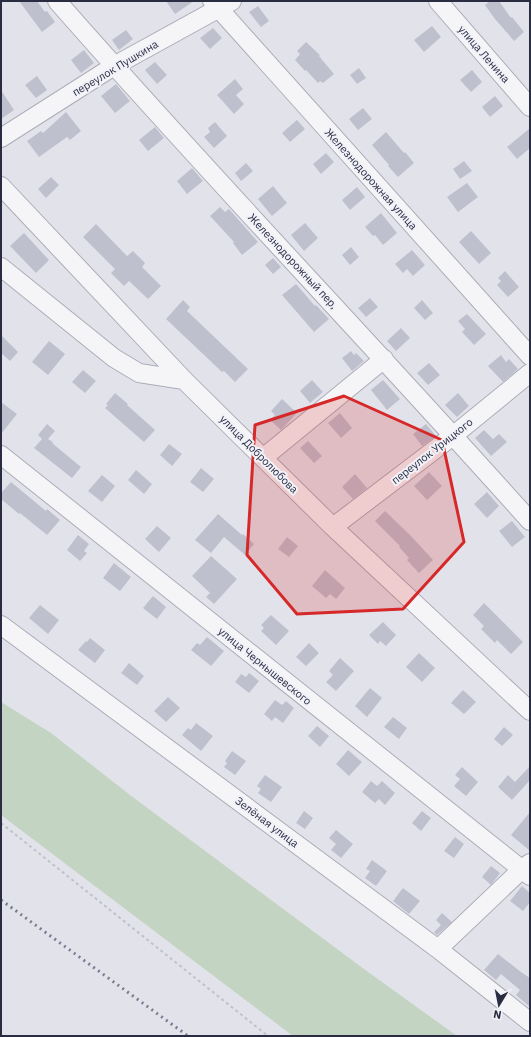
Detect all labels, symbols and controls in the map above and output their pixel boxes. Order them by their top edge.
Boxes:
street label: улица Ленина [455,22,513,86]
street label: переулок Пушкина [69,37,161,99]
street label: Железнодорожная улица [322,125,420,233]
street label: Железнодорожный пер, [245,210,341,312]
street label: улица Добролюбова [217,412,301,496]
street label: переулок Урицкого [389,415,475,487]
street label: улица Чернышевского [215,624,315,708]
street label: Зелёная улица [232,794,302,851]
north arrow [479,985,519,1025]
text: N [492,1007,502,1022]

